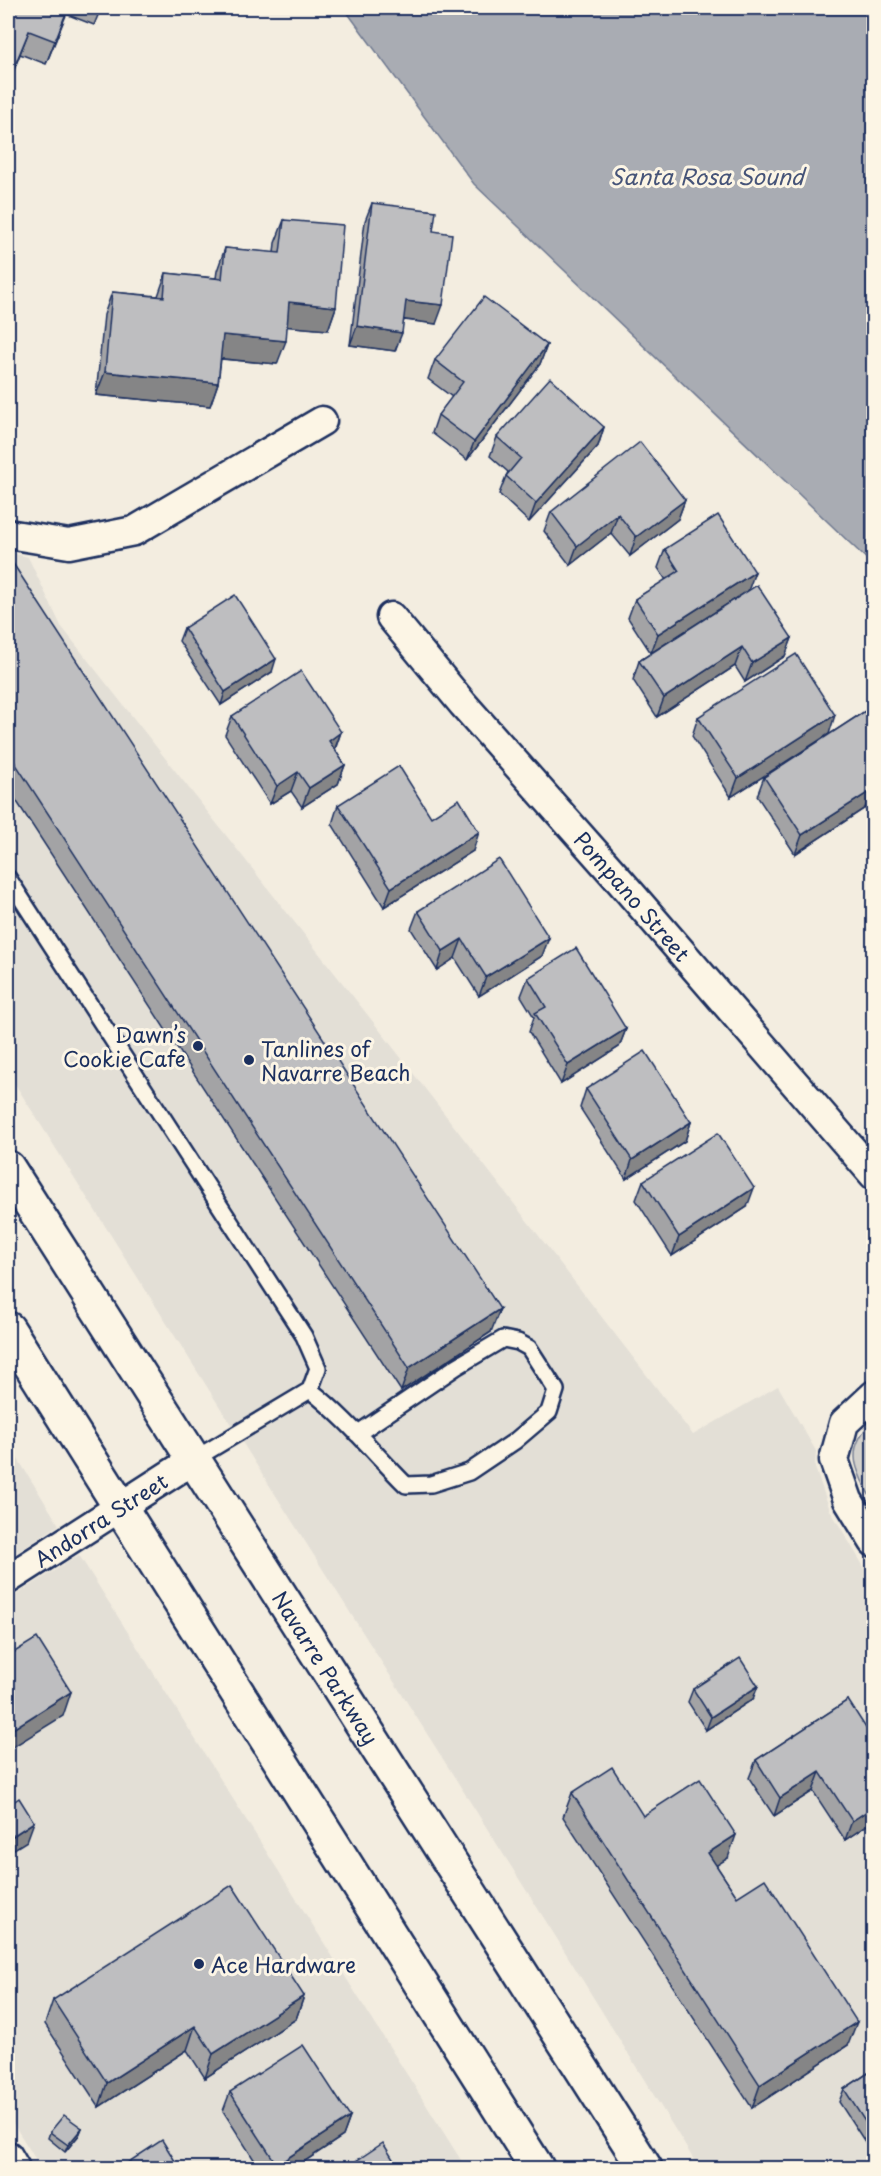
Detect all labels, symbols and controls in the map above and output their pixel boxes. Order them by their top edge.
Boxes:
water label: Santa Rosa Sound [610,159,808,192]
street label: Pompano Street [567,824,698,968]
place label: Dawn’s Cookie Cafe [63,1018,186,1074]
place label: Tanlines of Navarre Beach [261,1032,410,1088]
marker: Dawn’s Cookie Cafe [191,1039,205,1053]
marker: Tanlines of Navarre Beach [242,1053,256,1067]
street label: Andorra Street [27,1465,174,1574]
street label: Navarre Parkway [265,1584,387,1751]
place label: Ace Hardware [211,1948,356,1980]
marker: Ace Hardware [192,1957,206,1971]

